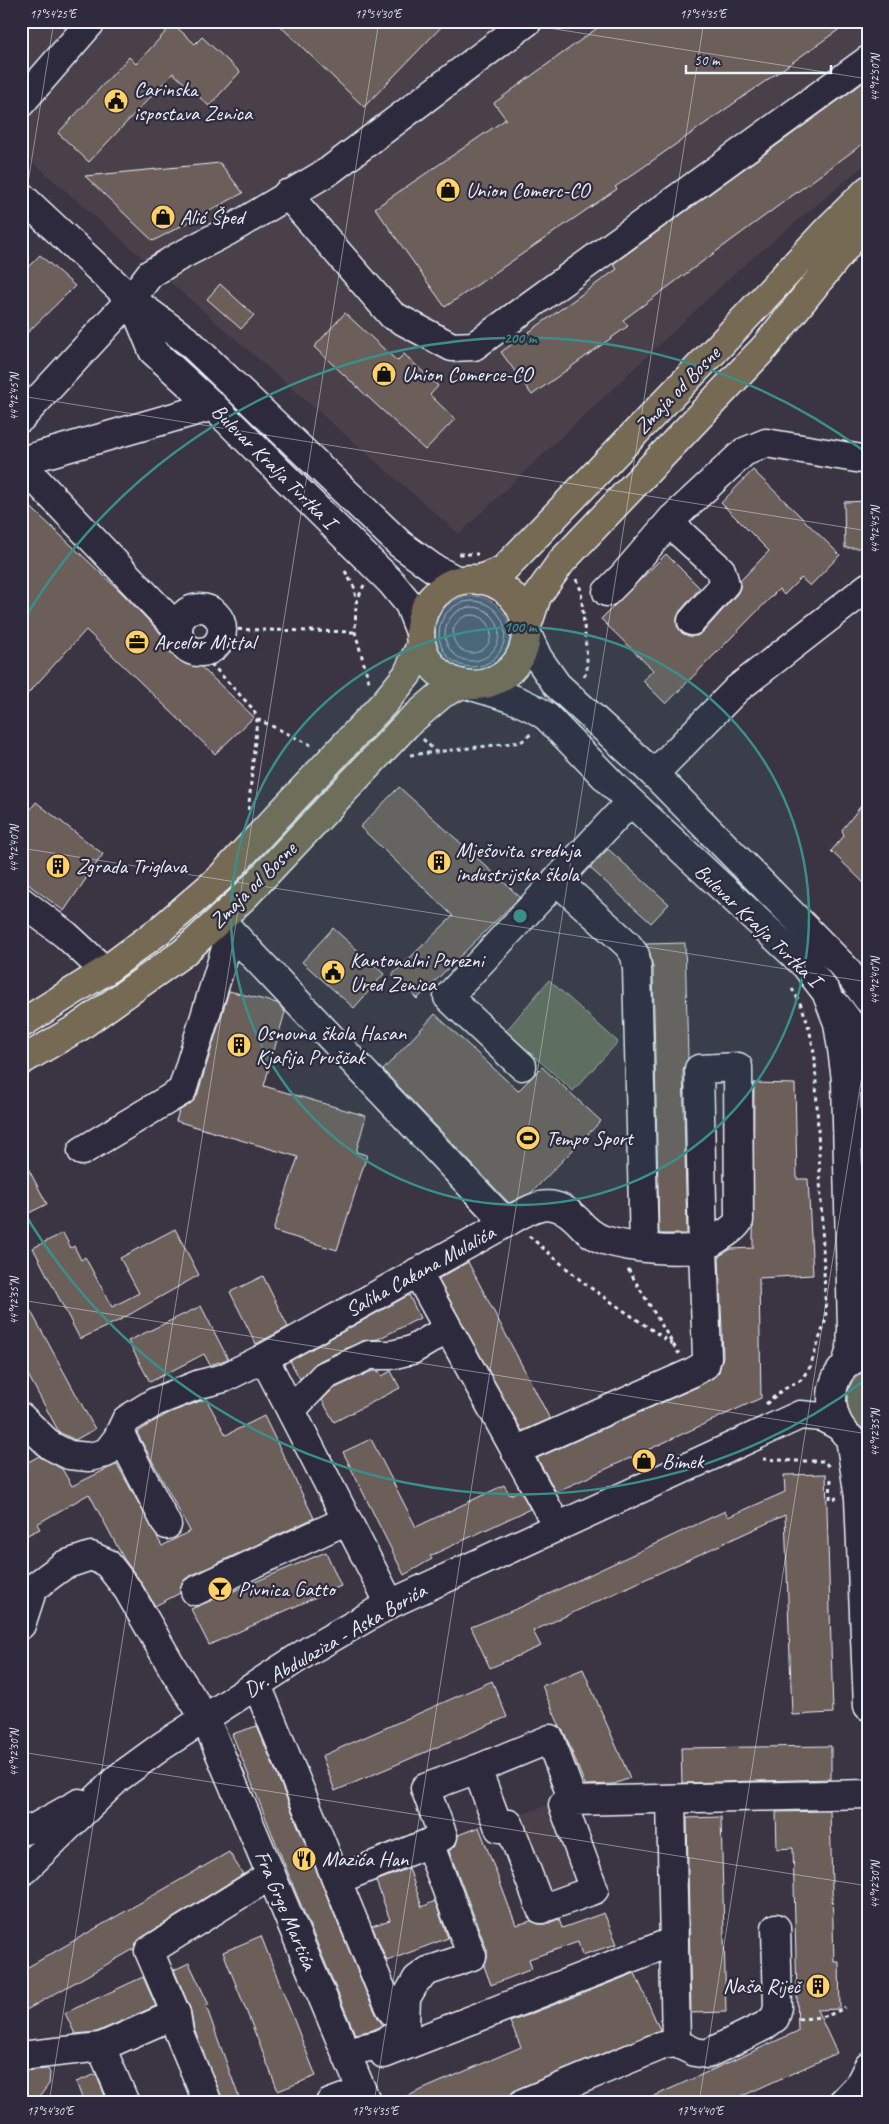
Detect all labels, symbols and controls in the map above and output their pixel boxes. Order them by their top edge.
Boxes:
text: 17°54'25"E [30,6,78,22]
text: 17°54'30"E [355,6,403,22]
text: 17°54'35"E [680,6,728,22]
scale bar [686,42,832,74]
text: 50 m [694,51,721,70]
text: 44°12'50"N [867,53,883,102]
place label: Carinska ispostava Zenica [134,76,254,126]
public building icon: Carinska ispostava Zenica [103,88,129,114]
shop icon: Union Comerc-CO [435,177,461,203]
place label: Union Comerc-CO [466,177,592,203]
shop icon: Alić Šped [150,204,176,230]
place label: Alić Šped [180,204,248,230]
text: 200 m [504,329,538,348]
street label: Zmaja od Bosne [629,340,726,439]
shop icon: Union Comerce-CO [371,361,397,387]
place label: Union Comerce-CO [402,361,535,387]
text: 44°12'45"N [6,372,22,421]
street label: Bulevar Kralja Tvrtka I [206,398,345,537]
text: 44°12'45"N [867,505,883,554]
text: 100 m [504,618,538,637]
office icon: Arcelor Mittal [124,629,150,655]
place label: Arcelor Mittal [154,629,259,655]
text: 44°12'40"N [6,824,22,873]
street label: Zmaja od Bosne [204,835,303,934]
place label: Mješovita srednja industrijska škola [456,837,582,887]
building icon: Mješovita srednja industrijska škola [426,849,452,875]
building icon: Zgrada Triglava [45,853,71,879]
place label: Zgrada Triglava [76,853,188,879]
street label: Bulevar Kralja Tvrtka I [689,858,830,995]
centre of rings [511,907,529,925]
place label: Kantonalni Porezni Ured Zenica [350,947,487,997]
text: 44°12'40"N [867,956,883,1005]
public building icon: Kantonalni Porezni Ured Zenica [320,959,346,985]
place label: Osnovna škola Hasan Kjafija Pruščak [256,1020,407,1070]
building icon: Osnovna škola Hasan Kjafija Pruščak [226,1032,252,1058]
sports icon: Tempo Sport [515,1125,541,1151]
place label: Tempo Sport [546,1125,635,1151]
street label: Saliha Cakana Mulalića [341,1218,501,1323]
text: 44°12'35"N [6,1276,22,1325]
text: 44°12'35"N [867,1408,883,1457]
shop icon: Bimek [631,1448,657,1474]
place label: Bimek [662,1448,705,1474]
bar icon: Pivnica Gatto [207,1576,233,1602]
place label: Pivnica Gatto [238,1576,337,1602]
street label: Dr. Abdulaziza - Aska Borića [239,1576,432,1703]
text: 44°12'30"N [6,1728,22,1777]
street label: Fra Grge Martića [249,1846,324,1975]
restaurant icon: Mazića Han [291,1846,317,1872]
place label: Mazića Han [322,1846,409,1872]
text: 44°12'30"N [867,1860,883,1909]
place label: Naša Riječ [723,1973,803,1999]
building icon: Naša Riječ [805,1973,831,1999]
text: 17°54'30"E [27,2103,75,2119]
text: 17°54'35"E [352,2103,400,2119]
text: 17°54'40"E [677,2103,725,2119]

